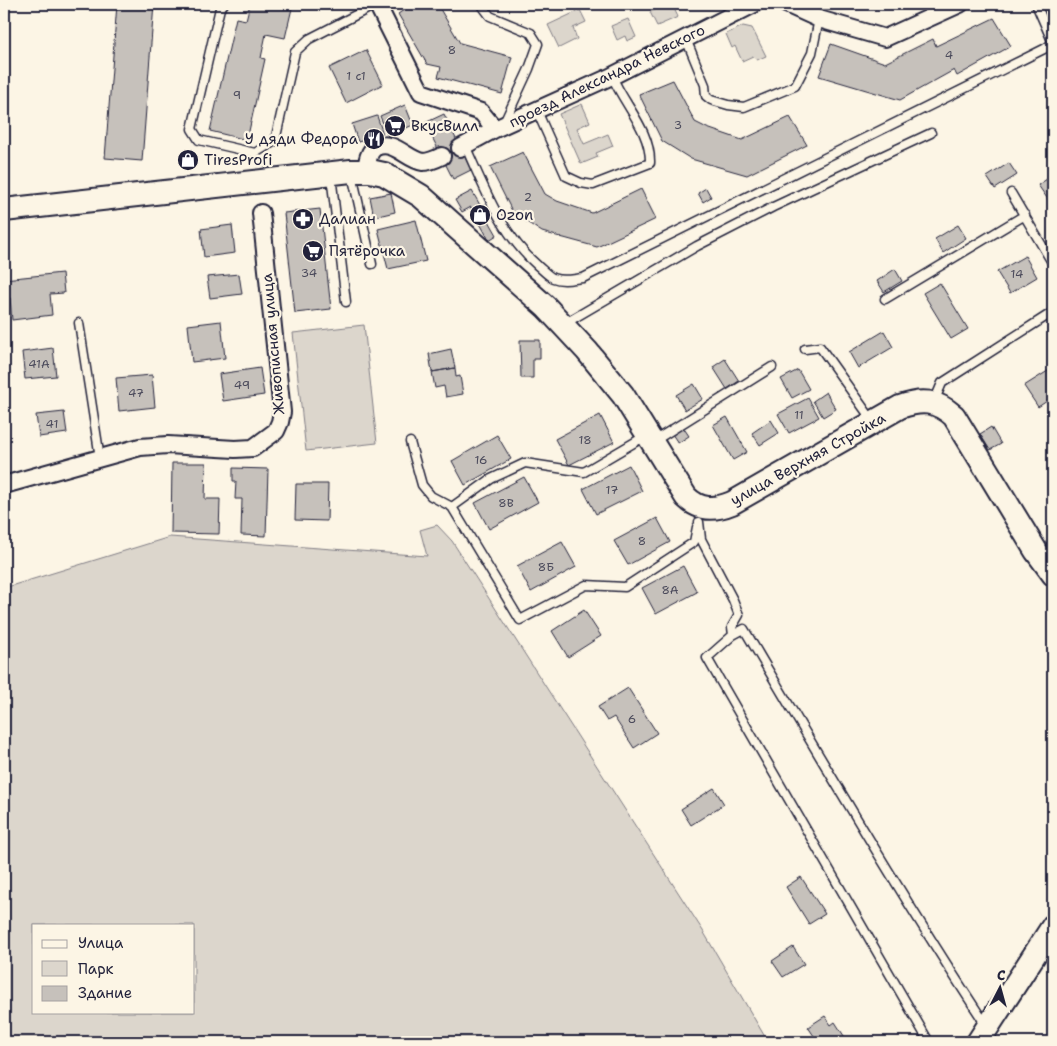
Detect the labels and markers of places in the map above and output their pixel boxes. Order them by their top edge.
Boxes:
supermarket icon: ВкусВилл [383,114,407,138]
place label: ВкусВилл [411,116,479,136]
restaurant icon: У дяди Федора [362,127,386,151]
place label: У дяди Федора [245,129,359,149]
shop icon: TiresProfi [176,148,200,172]
place label: TiresProfi [204,150,272,170]
shop icon: Ozon [468,203,492,227]
place label: Ozon [496,205,533,225]
pharmacy icon: Далиан [291,207,315,231]
place label: Далиан [319,209,376,229]
supermarket icon: Пятёрочка [301,239,325,263]
place label: Пятёрочка [329,241,406,261]

